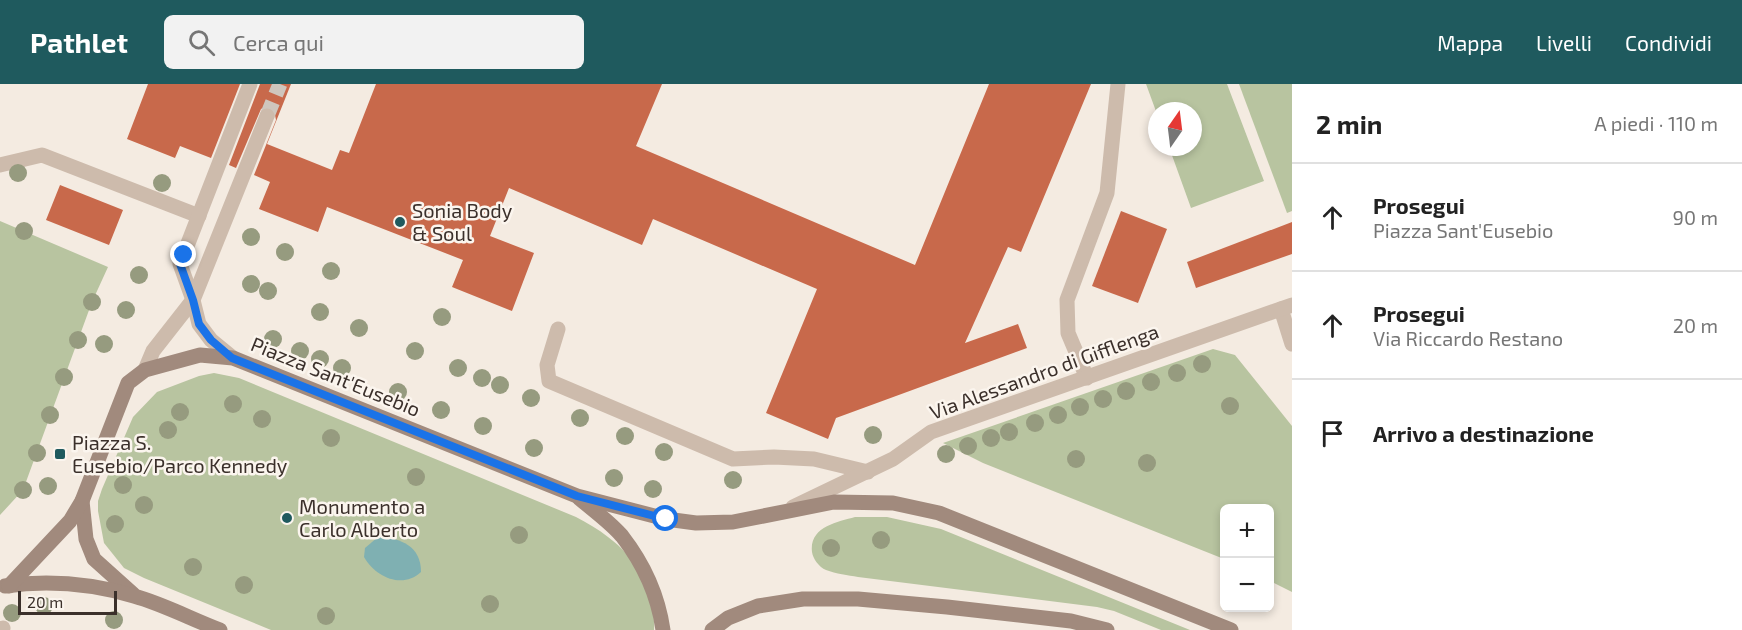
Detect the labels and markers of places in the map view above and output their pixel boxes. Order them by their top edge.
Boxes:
place label: Sonia Body & Soul [412,198,513,245]
marker: Sonia Body & Soul [393,215,407,229]
place label: Piazza S. Eusebio/Parco Kennedy [72,430,288,477]
marker: Piazza S. Eusebio/Parco Kennedy [53,447,67,461]
place label: Monumento a Carlo Alberto [299,494,425,541]
marker: Monumento a Carlo Alberto [280,511,294,525]

